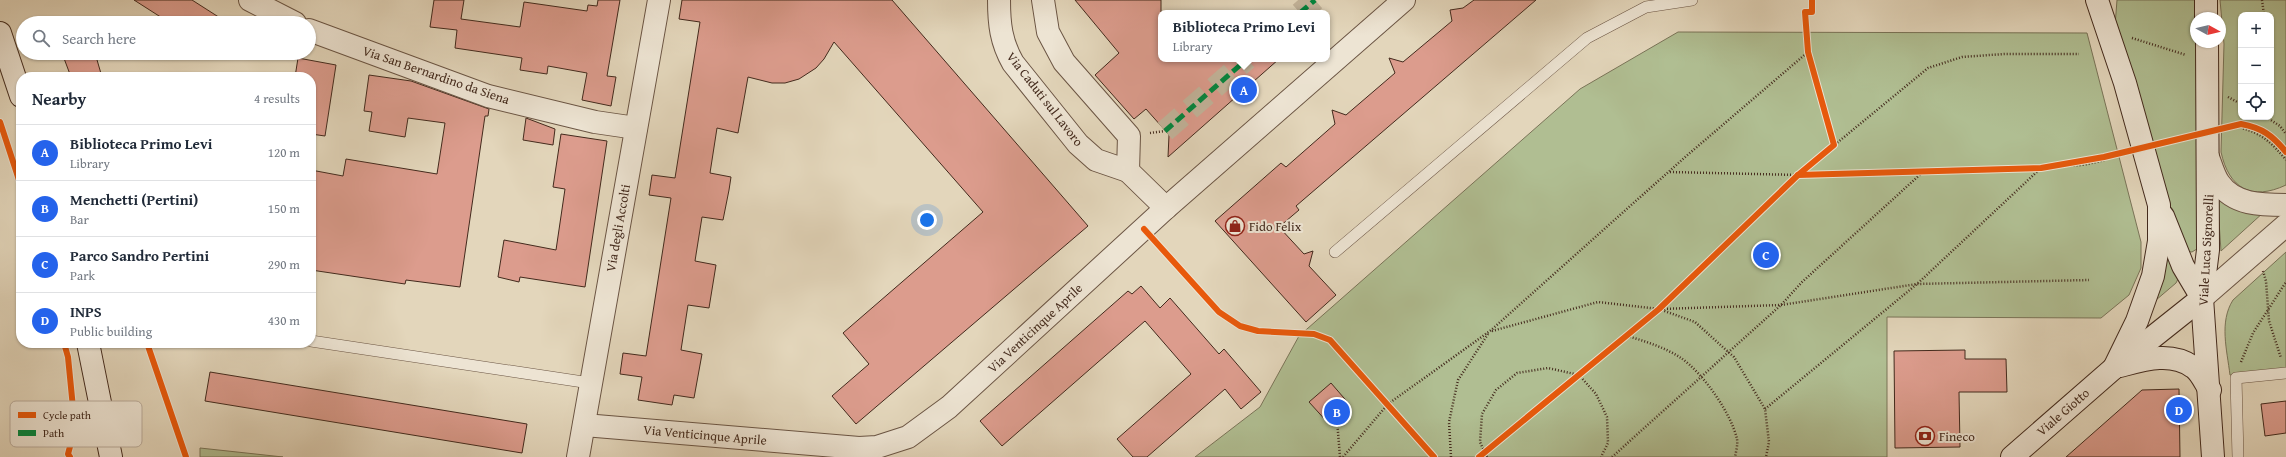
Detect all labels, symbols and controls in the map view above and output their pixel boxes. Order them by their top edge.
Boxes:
popup [1158,10,1330,62]
north arrow [2190,12,2226,48]
map controls [2238,12,2274,120]
button: + [2238,12,2274,48]
search box [16,16,316,60]
text: Biblioteca Primo Levi [1173,16,1315,37]
icon: search [30,27,52,49]
text: Search here [62,28,136,49]
text: Library [1173,37,1213,56]
street label: Via San Bernardino da Siena [360,41,513,109]
street label: Via Caduti sul Lavoro [1002,48,1088,150]
button: − [2238,48,2274,84]
pin: A [1231,75,1257,105]
button: locate [2238,84,2274,120]
text: Nearby [32,86,86,111]
text: 4 results [254,89,300,108]
text: Biblioteca Primo Levi [70,133,212,154]
text: A [41,143,49,162]
text: 120 m [268,143,300,162]
text: Library [70,154,110,173]
street label: Via degli Accolti [601,182,635,273]
text: Menchetti (Pertini) [70,189,198,210]
street label: Viale Luca Signorelli [2194,193,2218,306]
text: B [41,199,49,218]
text: 150 m [268,199,300,218]
text: Bar [70,210,89,229]
your location [917,210,937,230]
shop icon: Fido Felix [1224,215,1246,237]
place label: Fido Felix [1249,217,1302,236]
pin: C [1753,240,1779,270]
text: Parco Sandro Pertini [70,245,209,266]
text: C [41,255,49,274]
text: 290 m [268,255,300,274]
text: Park [70,266,95,285]
street label: Via Venticinque Aprile [983,279,1087,377]
text: INPS [70,301,102,322]
text: D [41,311,49,330]
text: 430 m [268,311,300,330]
text: Public building [70,322,152,341]
street label: Viale Giotto [2032,383,2094,440]
pin: D [2166,395,2192,425]
pin: B [1324,397,1350,427]
legend [10,401,142,447]
text: Cycle path [43,407,92,423]
street label: Via Venticinque Aprile [643,420,767,450]
text: Path [43,425,65,441]
bank icon: Fineco [1914,425,1936,447]
place label: Fineco [1939,427,1975,446]

